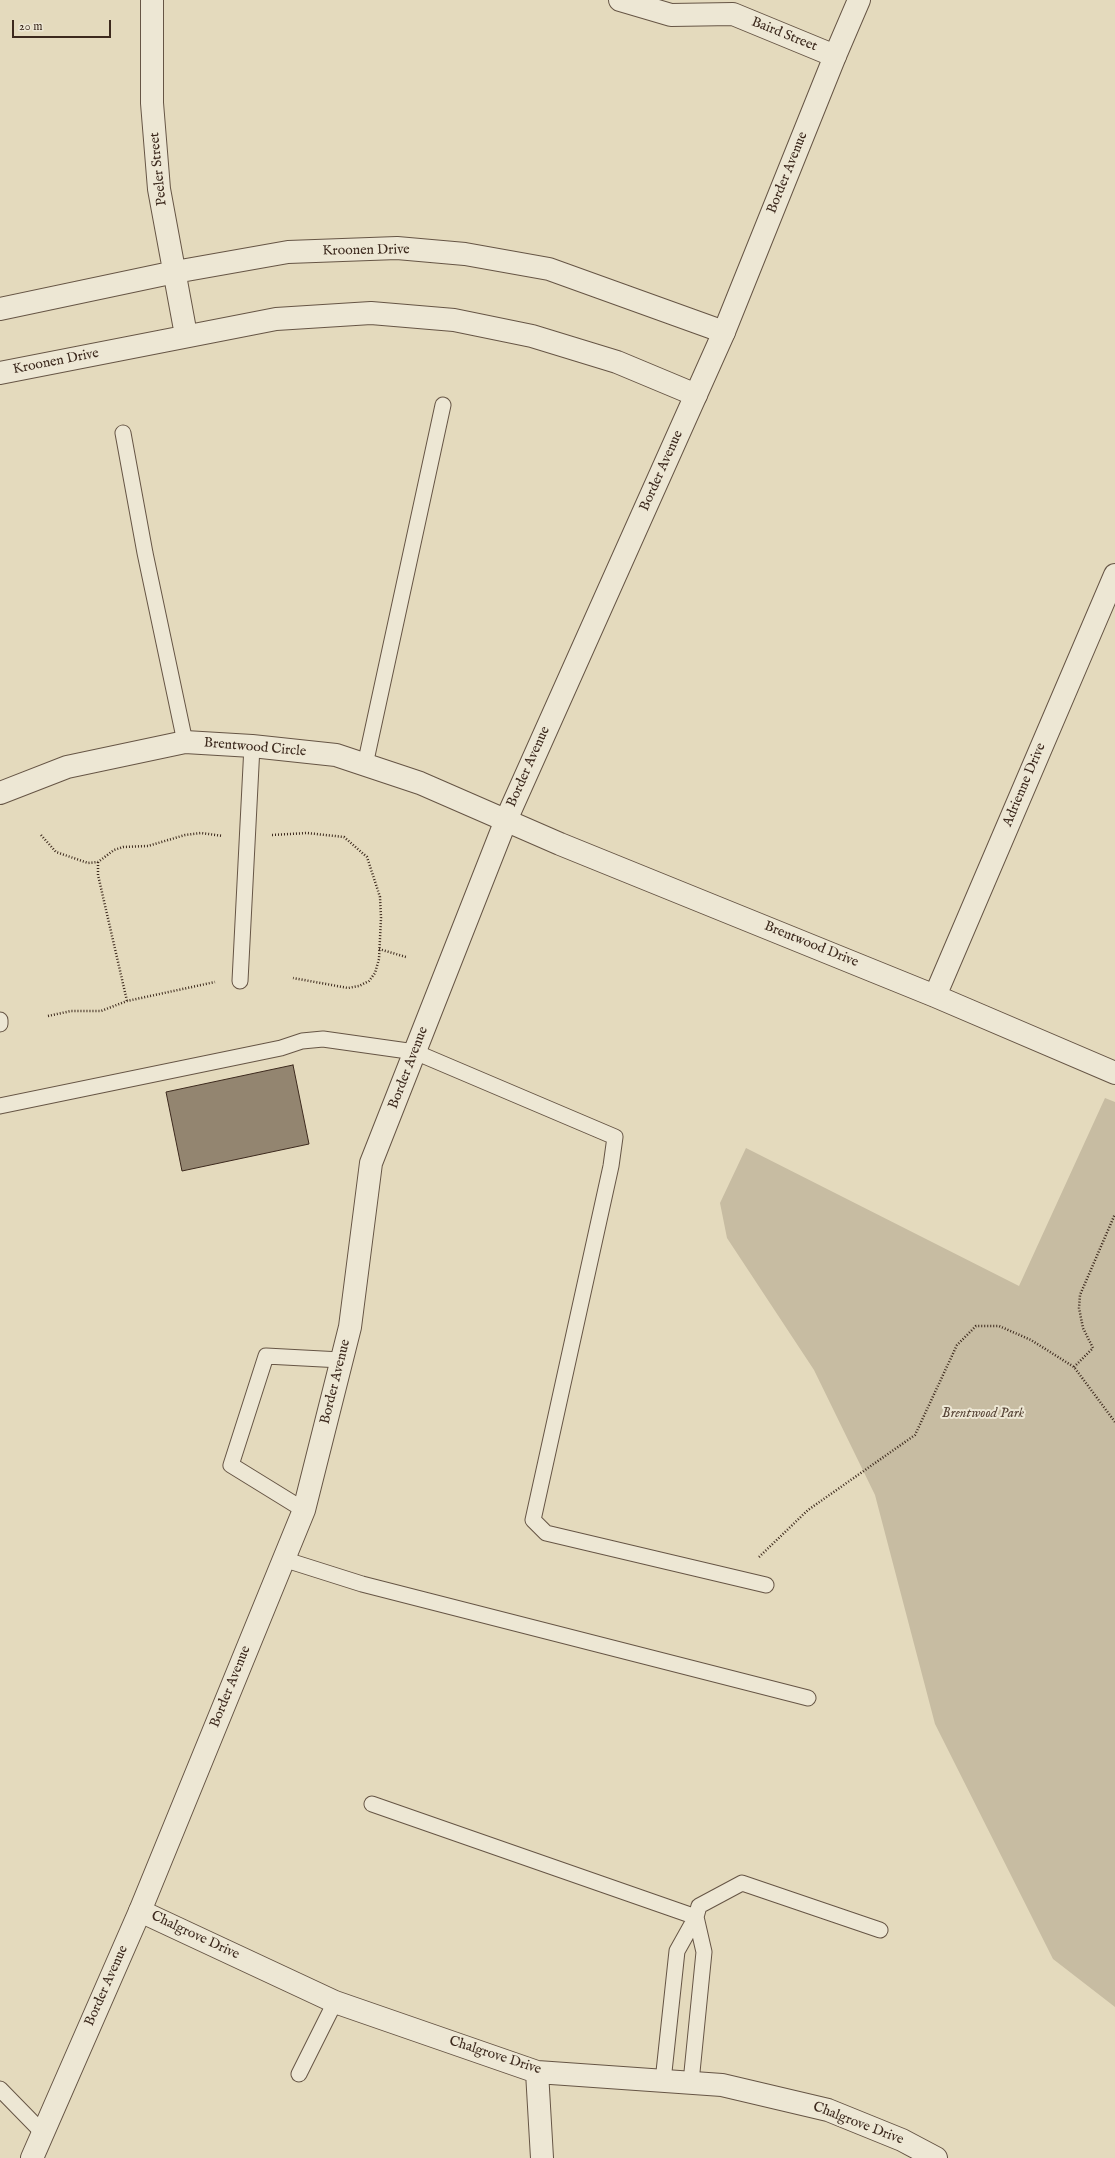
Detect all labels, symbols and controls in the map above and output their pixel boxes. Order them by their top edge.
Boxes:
scale bar [14,12,113,38]
street label: Baird Street [749,14,819,56]
text: 20 m [19,19,42,34]
street label: Border Avenue [764,130,812,216]
street label: Peeler Street [147,131,171,207]
street label: Kroonen Drive [322,242,410,260]
street label: Kroonen Drive [12,345,100,379]
street label: Border Avenue [637,428,687,514]
street label: Border Avenue [504,724,554,810]
street label: Brentwood Circle [203,735,307,761]
street label: Adrienne Drive [1000,741,1050,829]
street label: Brentwood Drive [761,918,861,972]
street label: Border Avenue [386,1024,432,1112]
street label: Border Avenue [317,1338,355,1426]
park label: Brentwood Park [942,1406,1024,1422]
street label: Border Avenue [207,1644,255,1730]
street label: Chalgrove Drive [148,1908,242,1964]
street label: Border Avenue [82,1943,132,2029]
street label: Chalgrove Drive [447,2033,543,2079]
street label: Chalgrove Drive [810,2099,906,2149]

